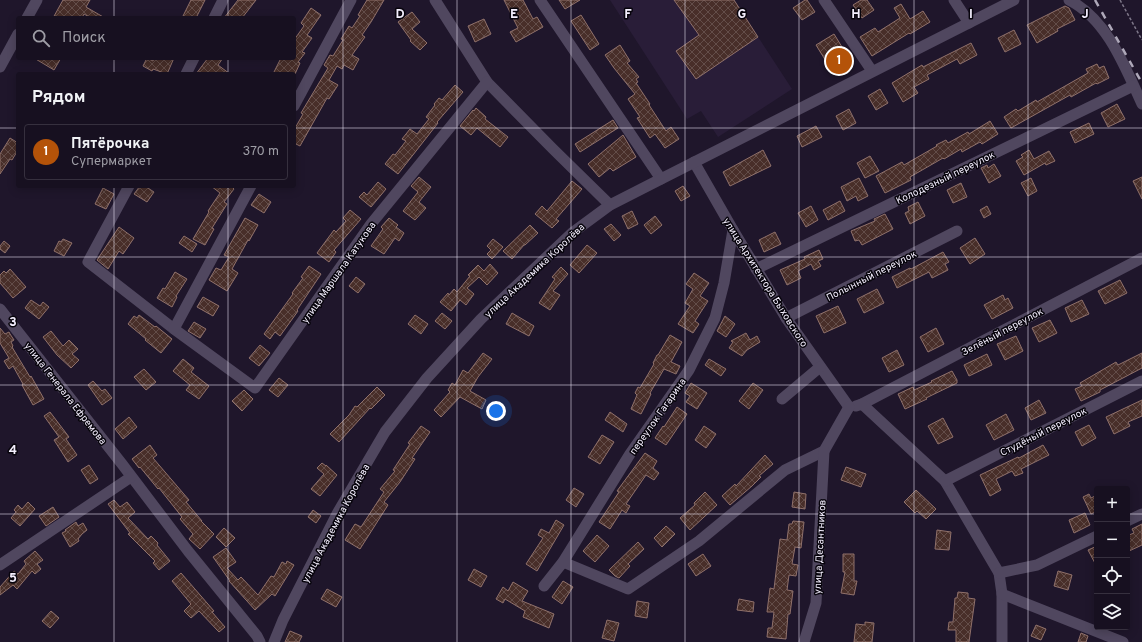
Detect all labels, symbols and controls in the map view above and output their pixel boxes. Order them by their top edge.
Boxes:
text: D [395,7,405,23]
text: E [510,7,518,23]
text: F [624,7,632,23]
text: G [738,7,747,23]
text: H [851,7,861,23]
text: I [969,7,973,23]
text: J [1081,7,1089,23]
search box [16,16,296,60]
icon: search [30,27,52,49]
text: Поиск [62,29,106,48]
pin: 1 [826,46,852,76]
text: Рядом [32,87,85,109]
text: Пятёрочка [71,135,149,154]
text: 1 [43,144,49,160]
text: 370 m [242,144,279,160]
street label: Колодезный переулок [894,149,997,208]
text: Супермаркет [71,154,152,170]
street label: улица Архитектора Быховского [719,216,810,350]
street label: улица Маршала Катукова [299,219,379,326]
street label: улица Академика Королёва [482,221,588,321]
street label: Полынный переулок [824,248,919,305]
street label: Зелёный переулок [960,305,1046,359]
text: 3 [9,315,17,331]
street label: улица Генерала Ефремова [21,340,109,448]
street label: переулок Гагарина [627,376,689,458]
your location [486,401,506,421]
street label: Студёный переулок [998,405,1089,460]
text: 4 [9,443,17,459]
street label: улица Академика Королёва [299,462,373,585]
map controls [1094,486,1130,630]
button: + [1094,486,1130,522]
street label: улица Десантников [812,499,829,595]
button: − [1094,522,1130,558]
button: locate [1094,558,1130,594]
text: 5 [9,571,17,587]
button: layers [1094,594,1130,630]

